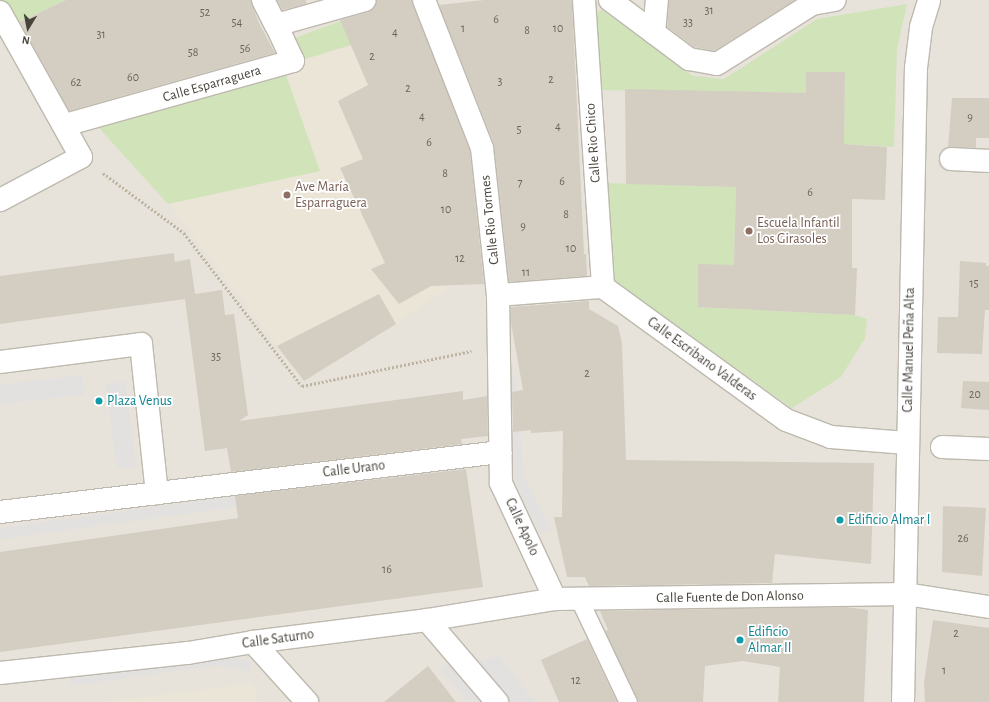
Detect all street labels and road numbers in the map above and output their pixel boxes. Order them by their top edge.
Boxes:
street label: Calle Esparraguera [161,62,263,106]
street label: Calle Rio Chico [582,103,604,183]
street label: Calle Rio Tormes [477,174,503,266]
street label: Calle Manuel Peña Alta [900,287,918,413]
street label: Calle Escribano Valderas [644,314,760,404]
street label: Calle Urano [322,457,386,481]
street label: Calle Apolo [501,496,543,558]
street label: Calle Fuente de Don Alonso [656,587,804,607]
street label: Calle Saturno [241,626,315,652]

